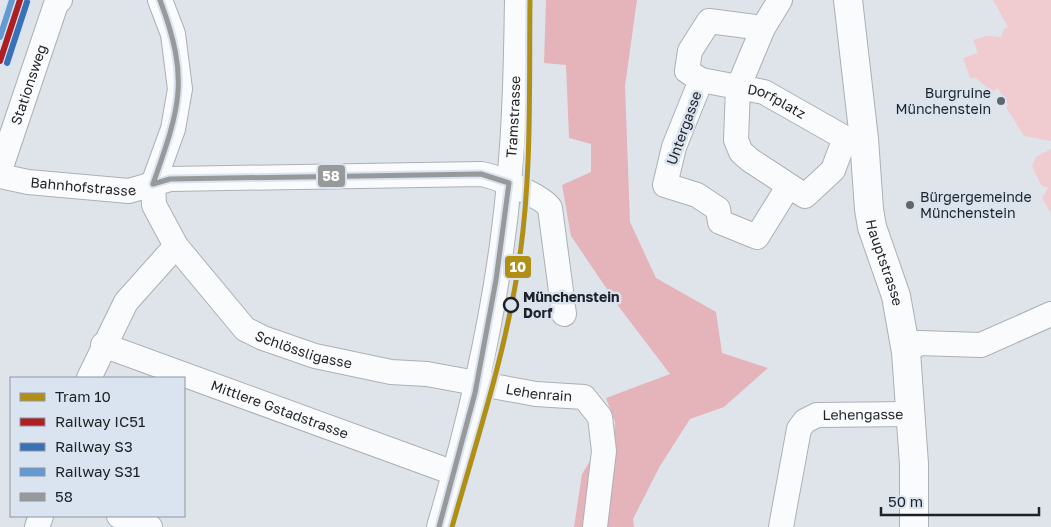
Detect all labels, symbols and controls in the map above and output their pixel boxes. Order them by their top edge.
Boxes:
street label: Stationsweg [7,42,50,127]
street label: Tramstrasse [502,75,523,159]
street label: Dorfplatz [746,80,809,122]
place label: Burgruine Münchenstein [895,84,991,117]
street label: Untergasse [662,89,705,167]
marker: Burgruine Münchenstein [995,95,1007,107]
line badge: 58 [317,164,346,188]
text: 58 [322,167,340,184]
street label: Bahnhofstrasse [30,173,138,199]
place label: Bürgergemeinde Münchenstein [920,188,1032,221]
marker: Bürgergemeinde Münchenstein [904,199,916,211]
street label: Hauptstrasse [863,218,907,307]
line badge: 10 [504,255,532,279]
text: 10 [510,258,526,275]
place label: Münchenstein Dorf [523,288,619,321]
marker: Münchenstein Dorf [503,297,519,313]
street label: Schlössligasse [252,326,354,372]
street label: Mittlere Gstadstrasse [209,376,351,442]
legend [10,377,185,517]
street label: Lehenrain [504,380,573,404]
text: Tram 10 [55,387,111,405]
street label: Lehengasse [822,405,903,423]
text: Railway IC51 [55,412,145,430]
text: Railway S3 [55,437,133,455]
text: Railway S31 [55,462,140,480]
scale bar [881,484,1038,516]
text: 58 [55,487,73,505]
text: 50 m [888,492,923,510]

